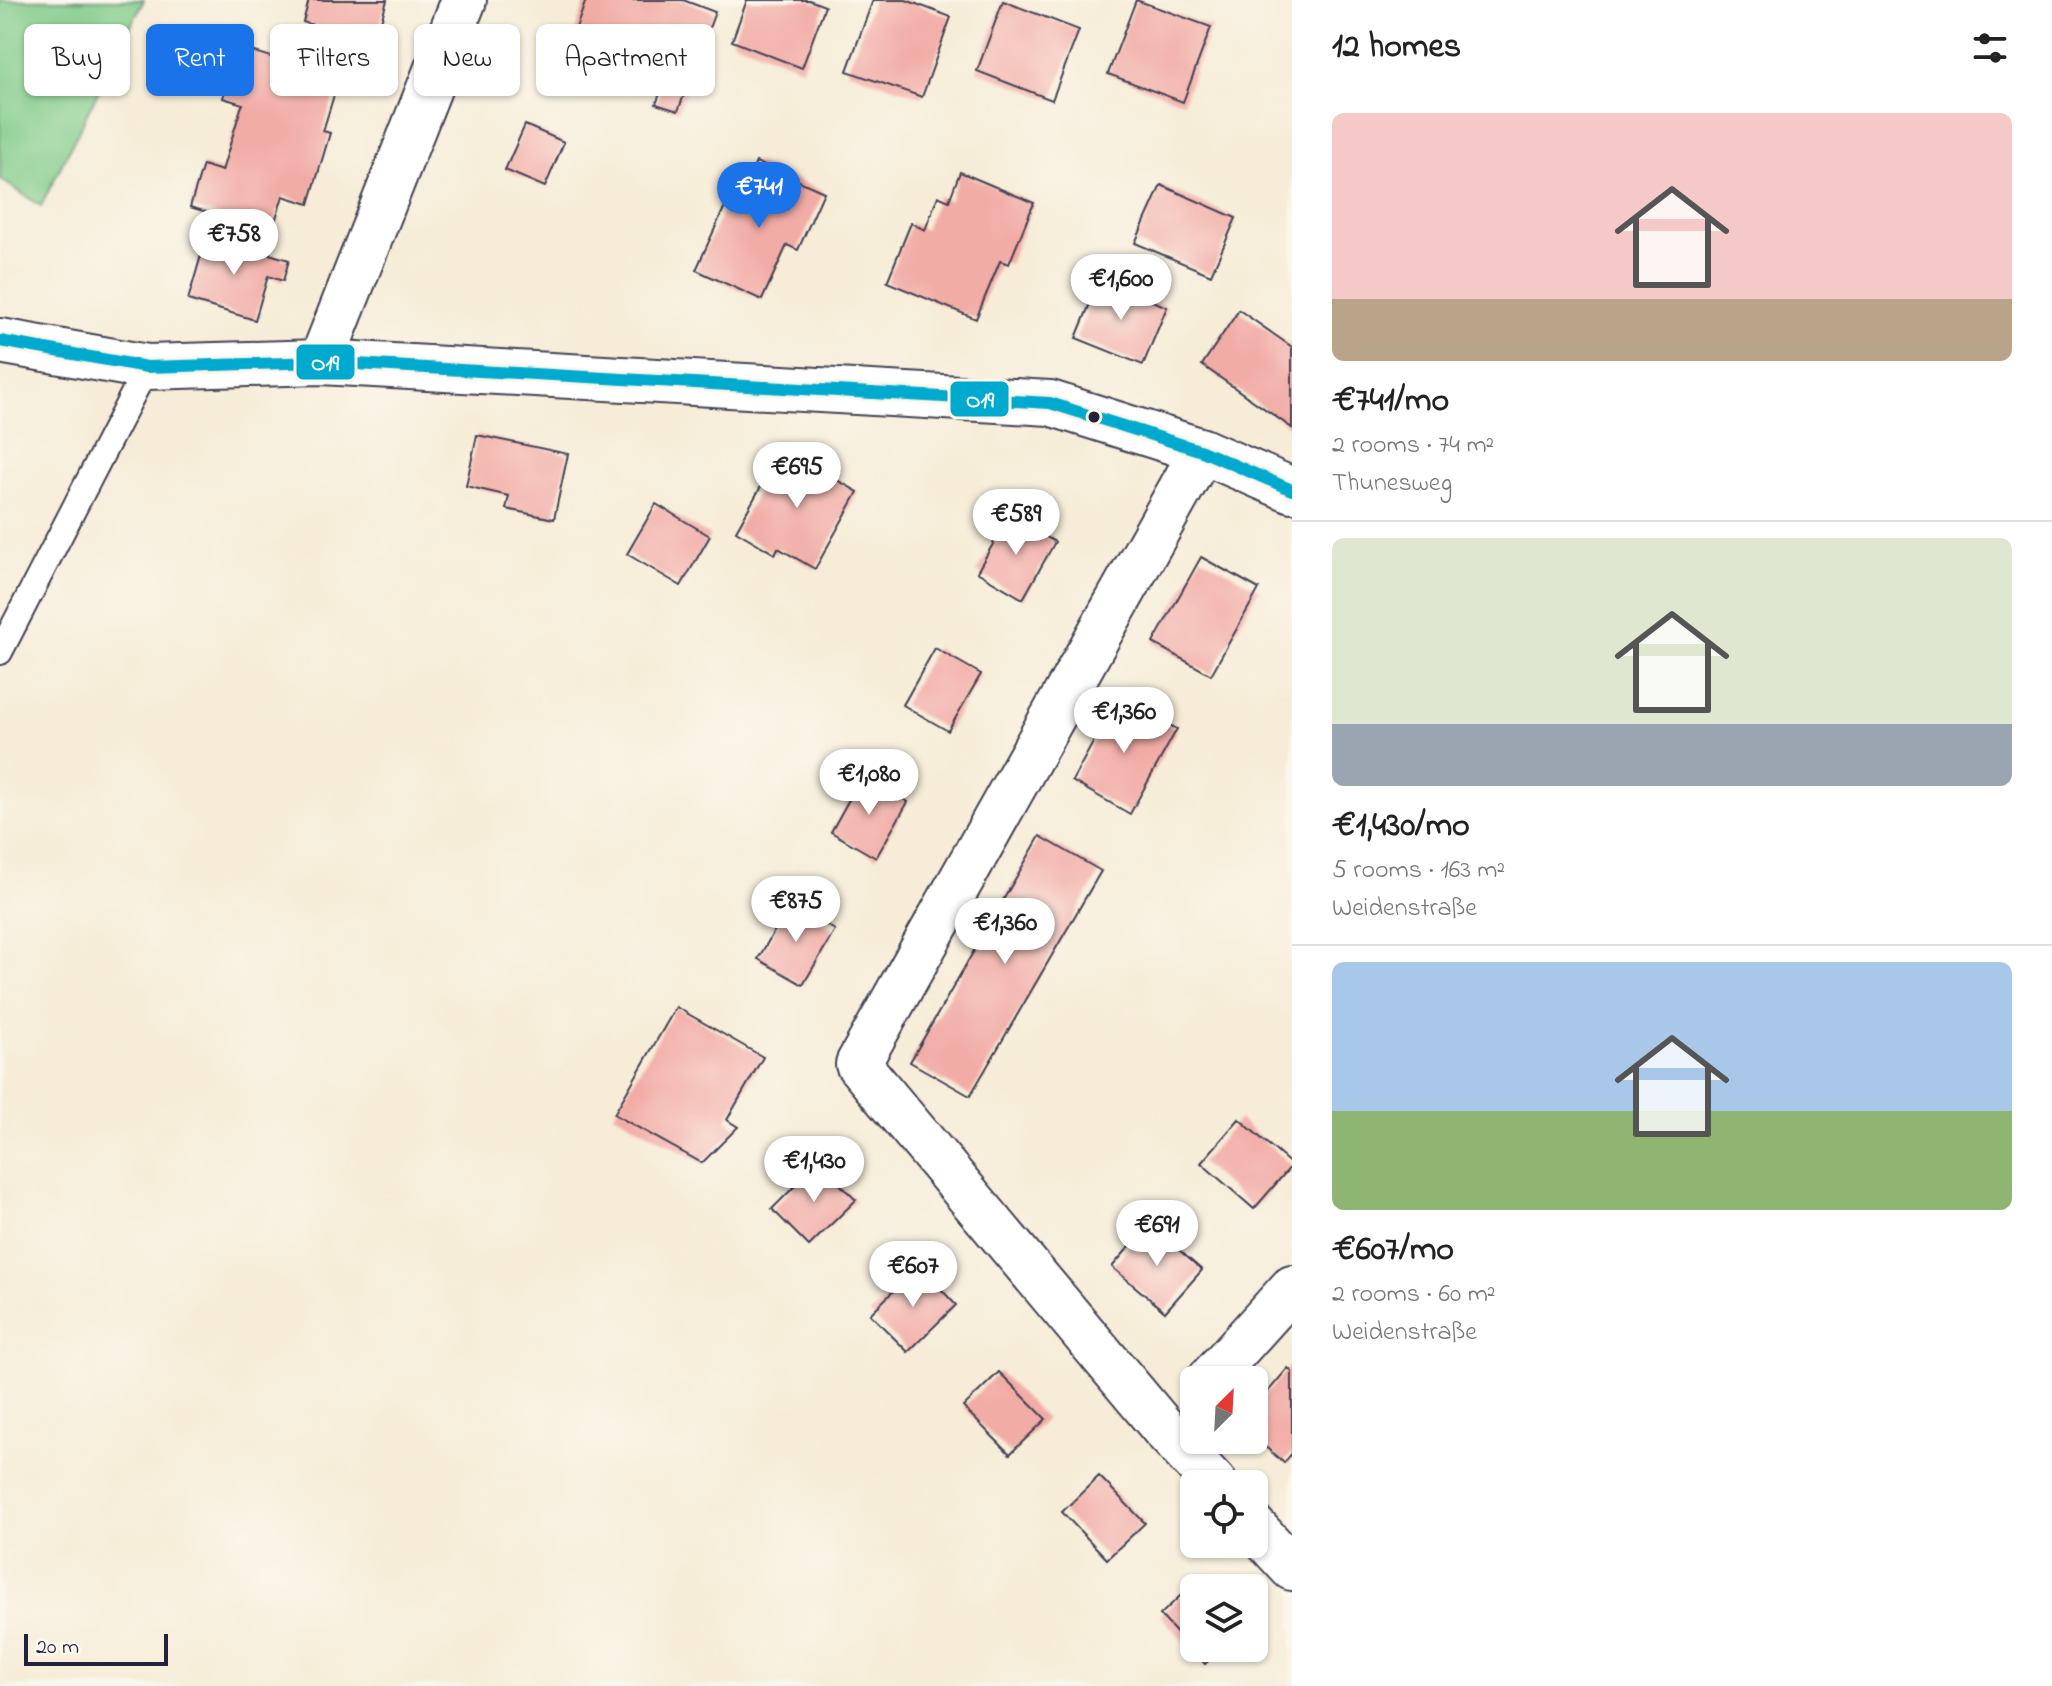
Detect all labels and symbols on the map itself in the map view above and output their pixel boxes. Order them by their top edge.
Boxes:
pin: €741 [712,162,806,230]
pin: €758 [187,209,281,277]
pin: €1,600 [1056,254,1186,322]
line badge: O19 [295,343,356,381]
text: O19 [311,349,339,381]
line badge: O19 [949,380,1010,418]
text: O19 [966,386,994,418]
unlabelled marker [1086,409,1102,425]
pin: €695 [750,442,844,510]
pin: €589 [969,489,1063,557]
pin: €1,360 [1059,687,1189,755]
pin: €1,080 [804,749,934,817]
pin: €875 [749,876,843,944]
pin: €1,360 [940,898,1070,966]
pin: €1,430 [749,1136,879,1204]
pin: €691 [1110,1200,1204,1268]
pin: €607 [866,1241,960,1309]
north arrow [1180,1366,1268,1454]
scale bar [24,1630,168,1666]

